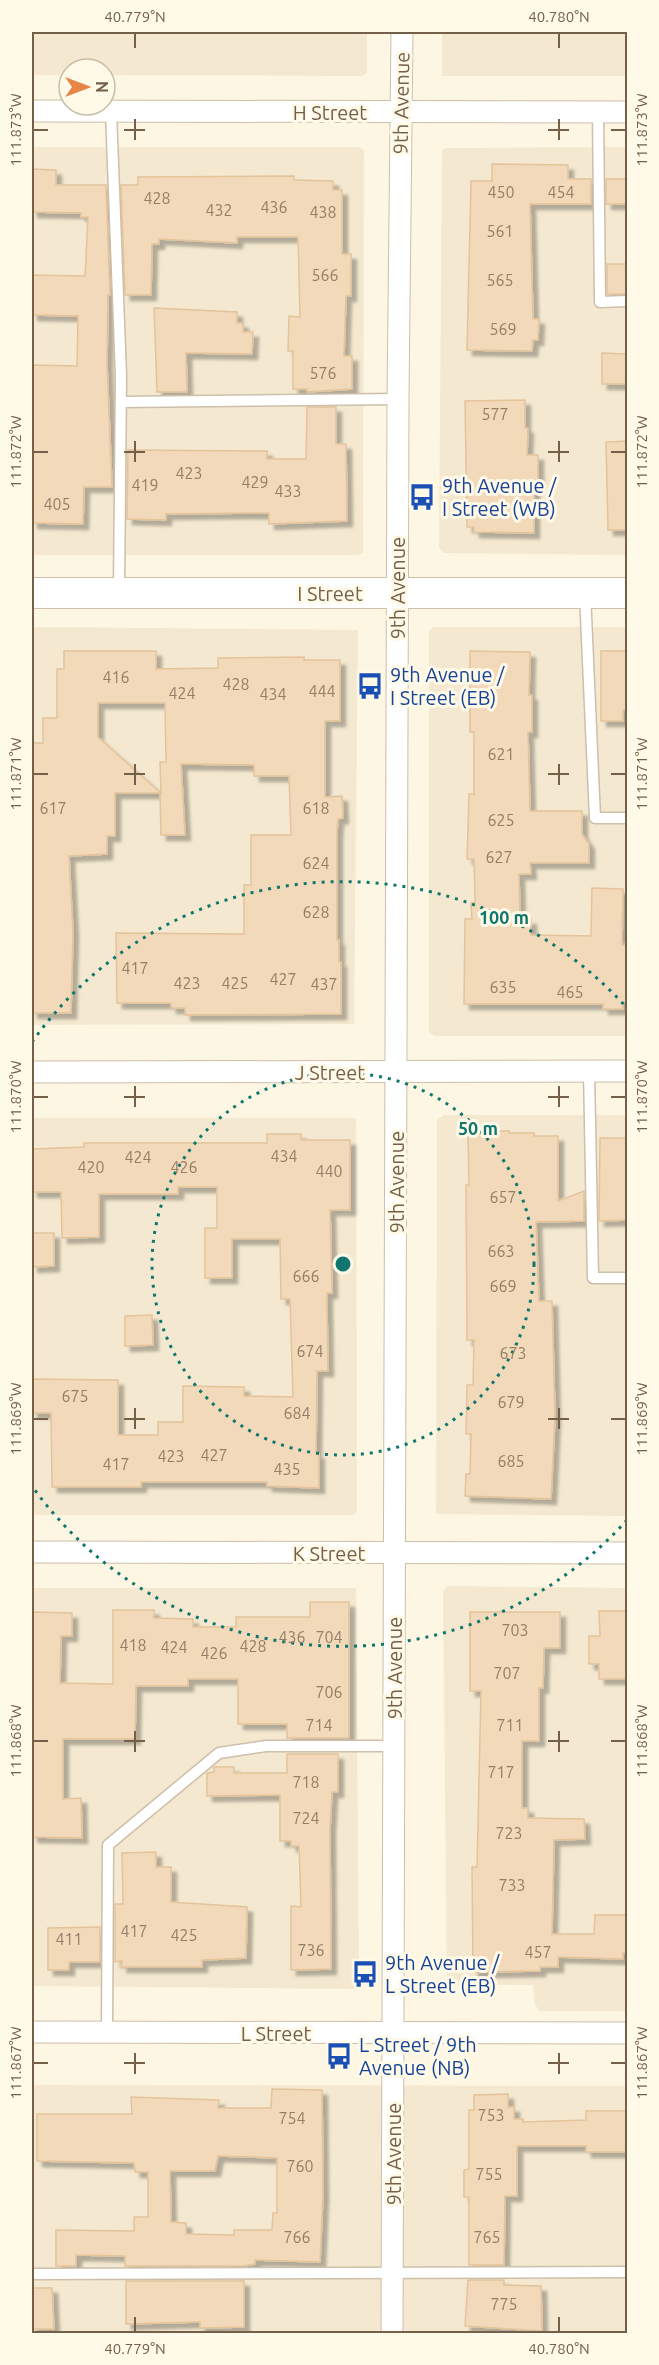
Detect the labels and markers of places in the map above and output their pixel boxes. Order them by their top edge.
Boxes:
place label: 9th Avenue / I Street (WB) [442,474,557,520]
bus stop icon: 9th Avenue / I Street (WB) [407,482,437,512]
place label: 9th Avenue / I Street (EB) [390,663,505,709]
bus stop icon: 9th Avenue / I Street (EB) [355,671,385,701]
centre of rings [333,1254,353,1274]
place label: 9th Avenue / L Street (EB) [385,1951,500,1997]
bus stop icon: 9th Avenue / L Street (EB) [350,1959,380,1989]
place label: L Street / 9th Avenue (NB) [359,2033,477,2079]
bus stop icon: L Street / 9th Avenue (NB) [324,2041,354,2071]

